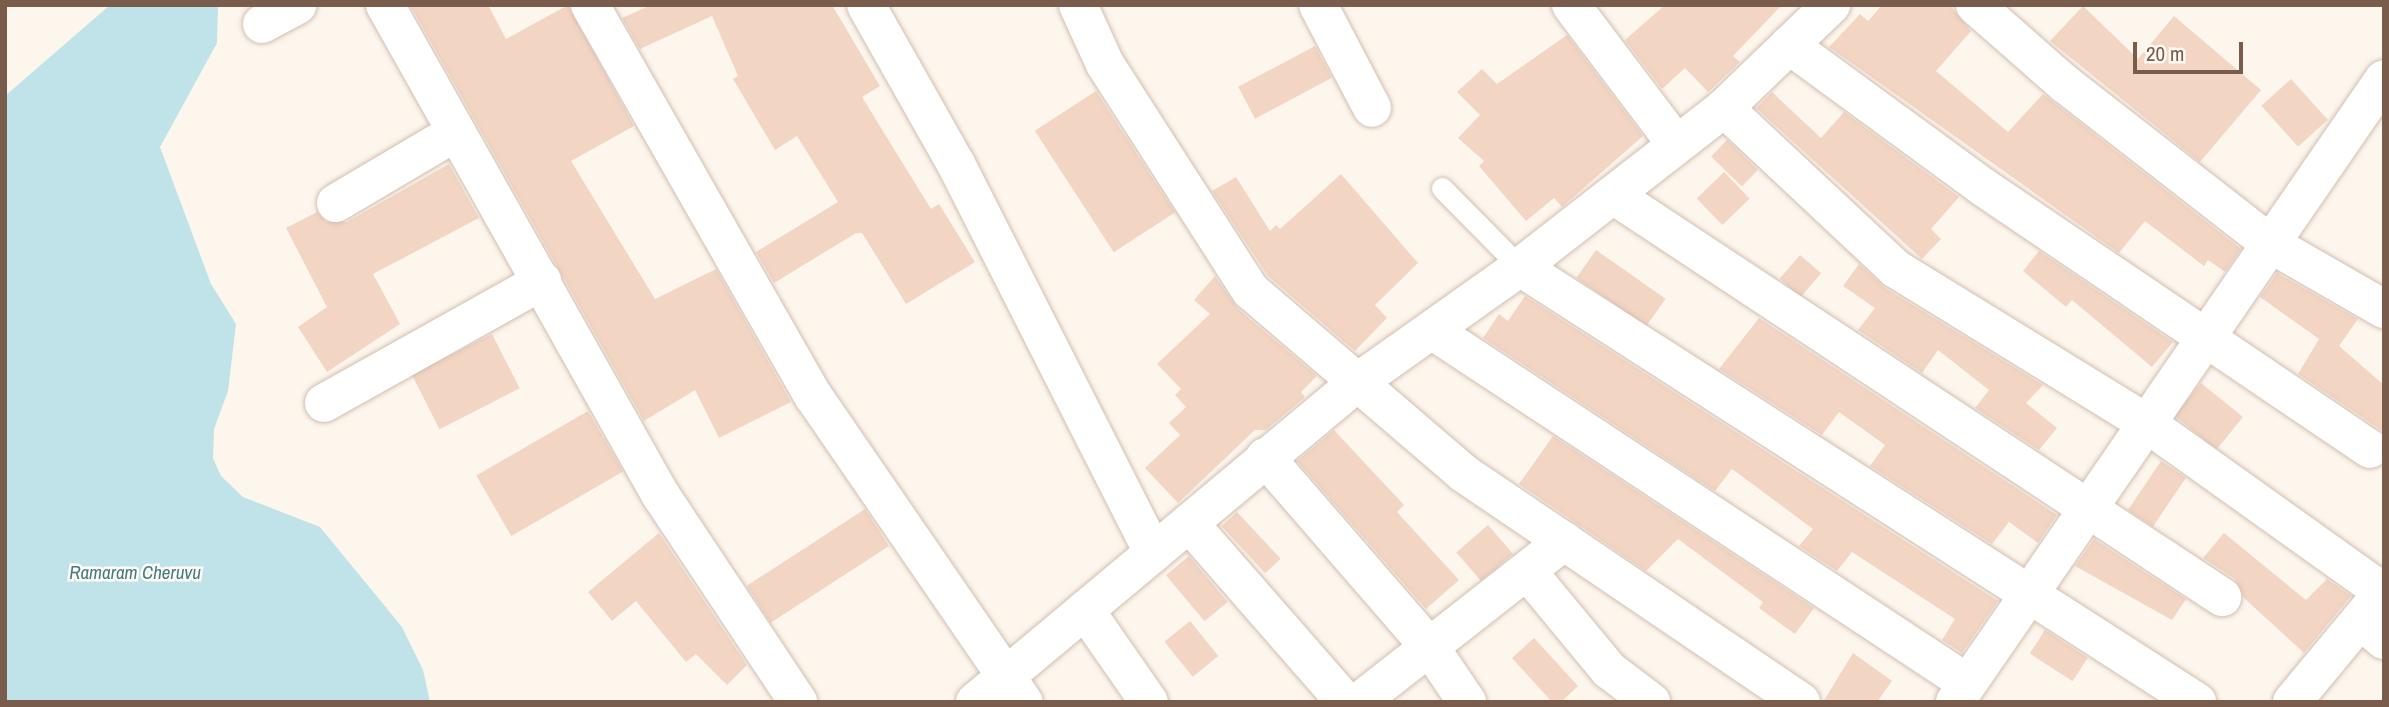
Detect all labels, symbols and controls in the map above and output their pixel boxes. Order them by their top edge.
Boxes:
scale bar [2137,28,2247,72]
text: 20 m [2146,39,2184,68]
water label: Ramaram Cheruvu [69,562,201,584]

